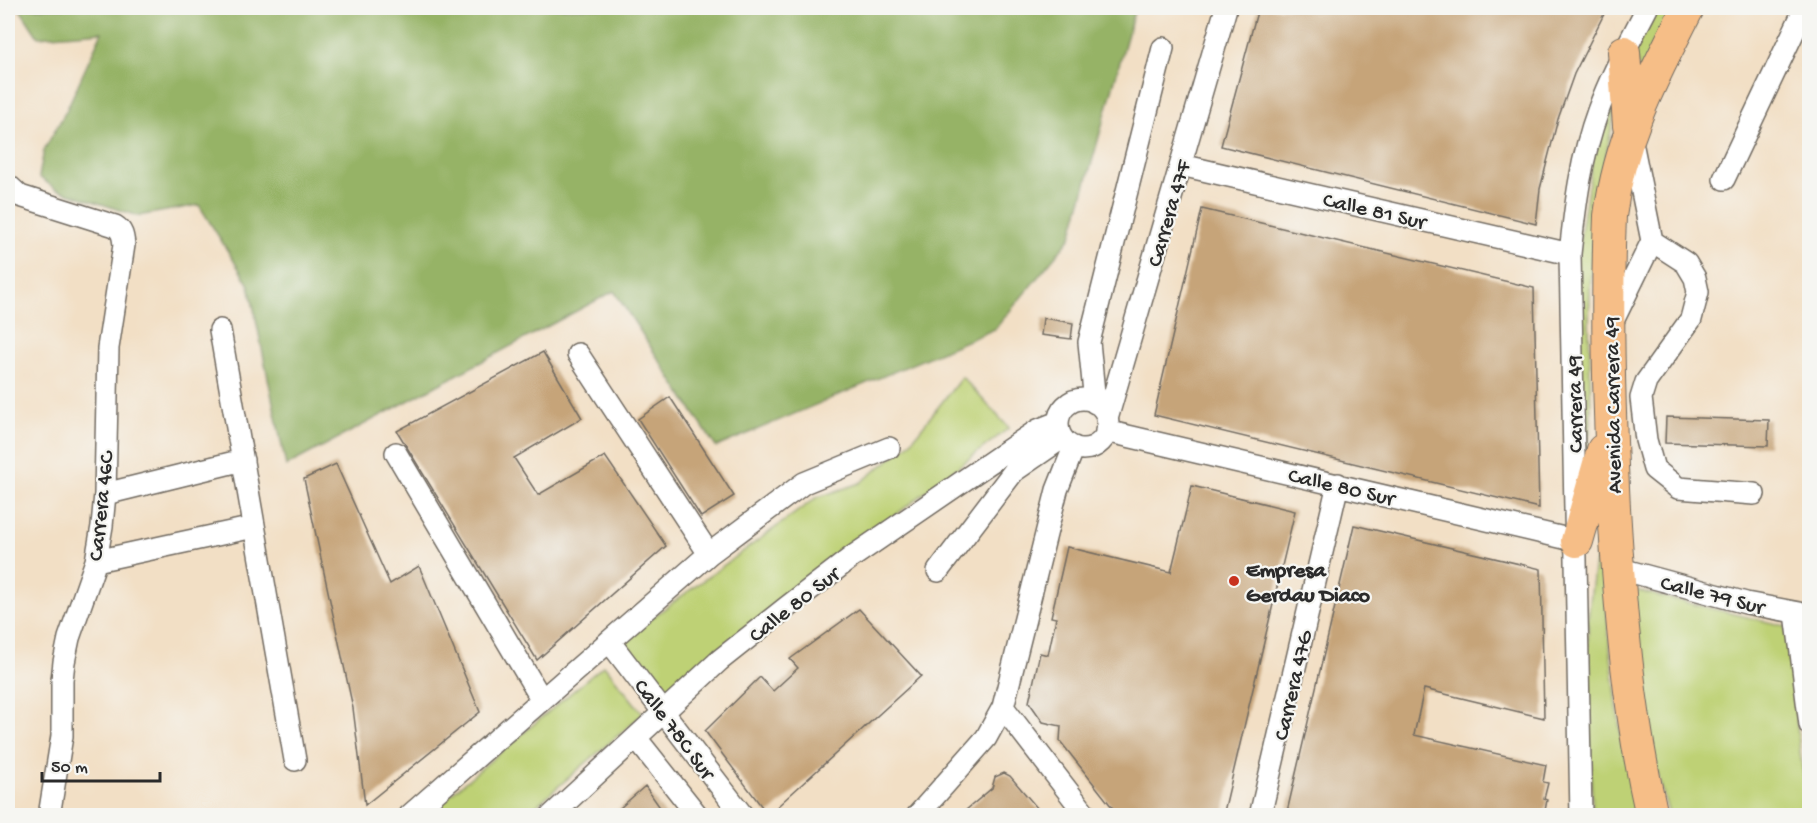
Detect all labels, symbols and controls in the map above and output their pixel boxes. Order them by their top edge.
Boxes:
street label: Carrera 47F [1143,156,1199,270]
street label: Calle 81 Sur [1320,188,1430,238]
street label: Avenida Carrera 49 [1600,316,1630,494]
street label: Carrera 49 [1563,355,1591,453]
street label: Carrera 46C [84,448,122,562]
street label: Calle 80 Sur [1285,464,1399,514]
place label: Empresa Gerdau Diaco [1246,559,1370,610]
street label: Calle 80 Sur [745,561,848,650]
street label: Calle 79 Sur [1657,571,1769,623]
marker: Empresa Gerdau Diaco [1227,574,1241,588]
street label: Carrera 47G [1270,627,1320,743]
street label: Calle 78C Sur [627,675,720,788]
scale bar [42,745,160,783]
text: 50 m [51,758,88,779]

